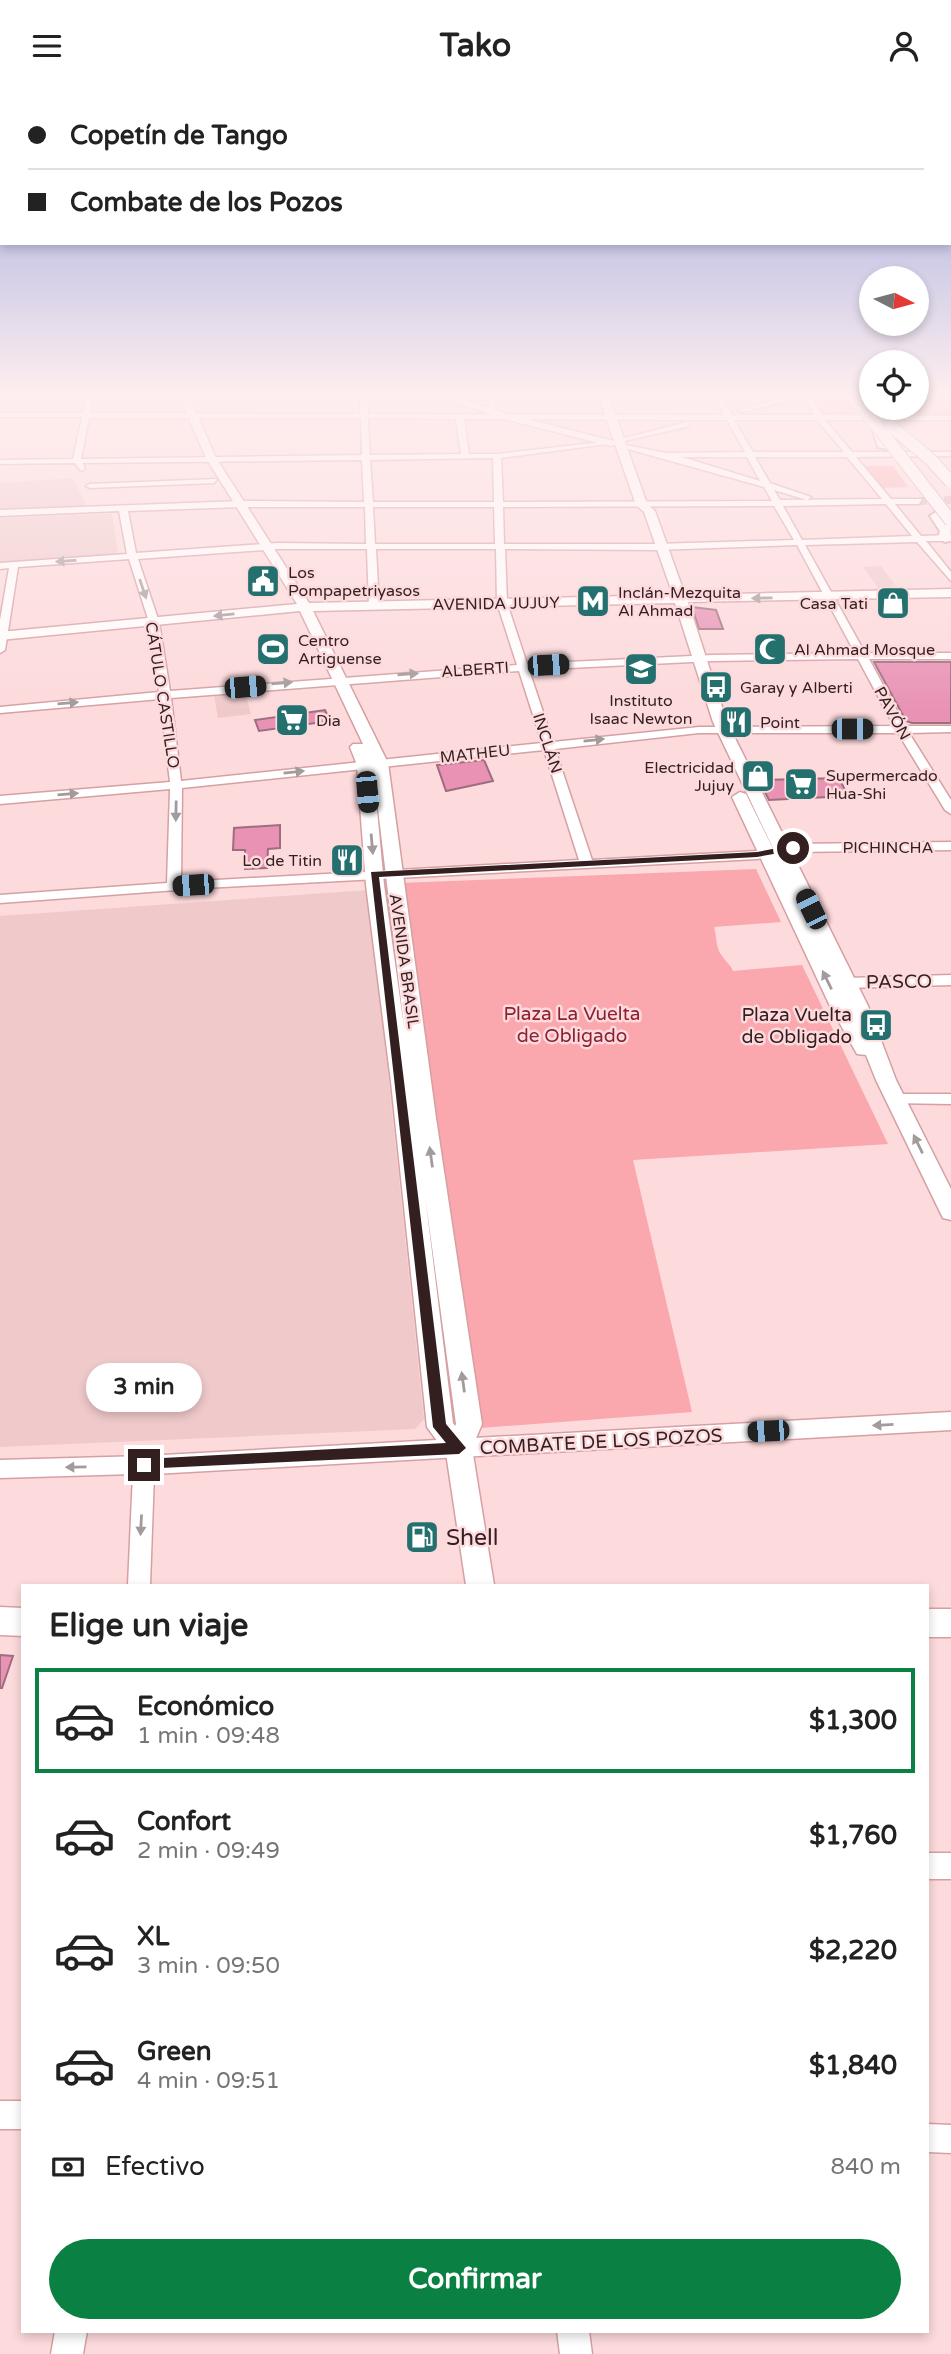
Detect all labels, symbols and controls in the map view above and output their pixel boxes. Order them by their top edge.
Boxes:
icon: menu [28,27,66,65]
text: Tako [440,27,511,65]
icon: person [885,27,923,65]
text: Copetín de Tango [70,120,288,151]
text: Combate de los Pozos [70,187,343,218]
north arrow [859,266,929,336]
map controls [859,266,929,420]
button: locate [859,350,929,420]
one-way arrow [55,556,77,567]
public building icon: Los Pompapetriyasos [244,562,282,600]
place label: Los Pompapetriyasos [288,563,420,601]
one-way arrow [138,579,149,600]
metro station icon: Inclán-Mezquita Al Ahmad [574,582,612,620]
place label: Inclán-Mezquita Al Ahmad [618,583,741,621]
shop icon: Casa Tati [874,584,912,622]
one-way arrow [751,592,773,604]
street label: AVENIDA JUJUY [432,593,560,615]
place label: Casa Tati [800,594,868,614]
one-way arrow [213,610,235,621]
street label: CÁTULO CASTILLO [141,620,183,770]
sports icon: Centro Artiguense [254,630,292,668]
mosque icon: Al Ahmad Mosque [751,630,789,668]
place label: Centro Artiguense [298,631,381,669]
place label: Al Ahmad Mosque [794,640,935,660]
school or university icon: Instituto Isaac Newton [622,650,660,688]
car [527,653,570,677]
street label: ALBERTI [440,658,510,682]
one-way arrow [397,668,419,679]
bus stop icon: Garay y Alberti [697,668,735,706]
car [224,675,267,699]
one-way arrow [271,678,293,689]
place label: Garay y Alberti [740,678,853,698]
street label: PAVÓN [869,683,915,744]
place label: Instituto Isaac Newton [590,691,692,729]
one-way arrow [57,698,79,709]
supermarket icon: Dia [273,701,311,739]
restaurant icon: Point [717,703,755,741]
place label: Dia [316,711,341,731]
street label: INCLÁN [528,711,566,776]
place label: Point [760,713,800,733]
car [832,719,874,740]
one-way arrow [583,735,605,746]
street label: MATHEU [439,740,511,768]
shop icon: Electricidad Jujuy [739,757,777,795]
place label: Electricidad Jujuy [644,758,734,796]
supermarket icon: Supermercado Hua-Shi [782,765,820,803]
one-way arrow [284,766,306,777]
place label: Supermercado Hua-Shi [826,766,938,804]
car [355,770,380,814]
one-way arrow [57,788,79,799]
one-way arrow [170,800,181,822]
route start [777,832,809,864]
one-way arrow [367,833,378,855]
street label: PICHINCHA [842,838,934,858]
restaurant icon: Lo de Titin [328,841,366,879]
place label: Lo de Titin [242,851,322,871]
car [172,873,215,897]
car [793,886,830,932]
street label: AVENIDA BRASIL [385,892,423,1030]
one-way arrow [821,970,832,990]
street label: PASCO [866,970,932,994]
park label: Plaza La Vuelta de Obligado [503,1003,641,1047]
place label: Plaza Vuelta de Obligado [741,1004,852,1048]
bus stop icon: Plaza Vuelta de Obligado [857,1006,895,1044]
one-way arrow [912,1134,923,1154]
one-way arrow [425,1146,436,1168]
callout: 3 min [86,1363,202,1413]
one-way arrow [457,1371,468,1393]
text: 3 min [113,1373,175,1401]
car [747,1419,790,1443]
one-way arrow [872,1420,894,1431]
street label: COMBATE DE LOS POZOS [479,1425,723,1459]
route end [128,1449,160,1481]
one-way arrow [65,1461,87,1473]
one-way arrow [136,1515,147,1537]
fuel station icon: Shell [403,1518,441,1556]
place label: Shell [446,1524,498,1552]
text: Elige un viaje [49,1607,248,1645]
icon: car [53,1689,116,1752]
text: Económico [137,1691,274,1722]
text: $1,300 [809,1705,897,1736]
text: 1 min · 09:48 [137,1722,280,1750]
icon: car [53,1804,116,1867]
text: Confort [137,1806,231,1837]
text: $1,760 [809,1820,897,1851]
text: 2 min · 09:49 [137,1837,280,1865]
icon: car [53,1919,116,1982]
text: XL [137,1921,169,1952]
text: $2,220 [809,1935,897,1966]
text: 3 min · 09:50 [137,1952,280,1980]
icon: car [53,2034,116,2097]
text: Green [137,2036,212,2067]
text: $1,840 [809,2050,897,2081]
text: 4 min · 09:51 [137,2067,280,2095]
icon: cash [49,2148,87,2186]
text: Efectivo [105,2151,205,2182]
text: 840 m [831,2153,901,2181]
button: Confirmar [49,2239,901,2319]

